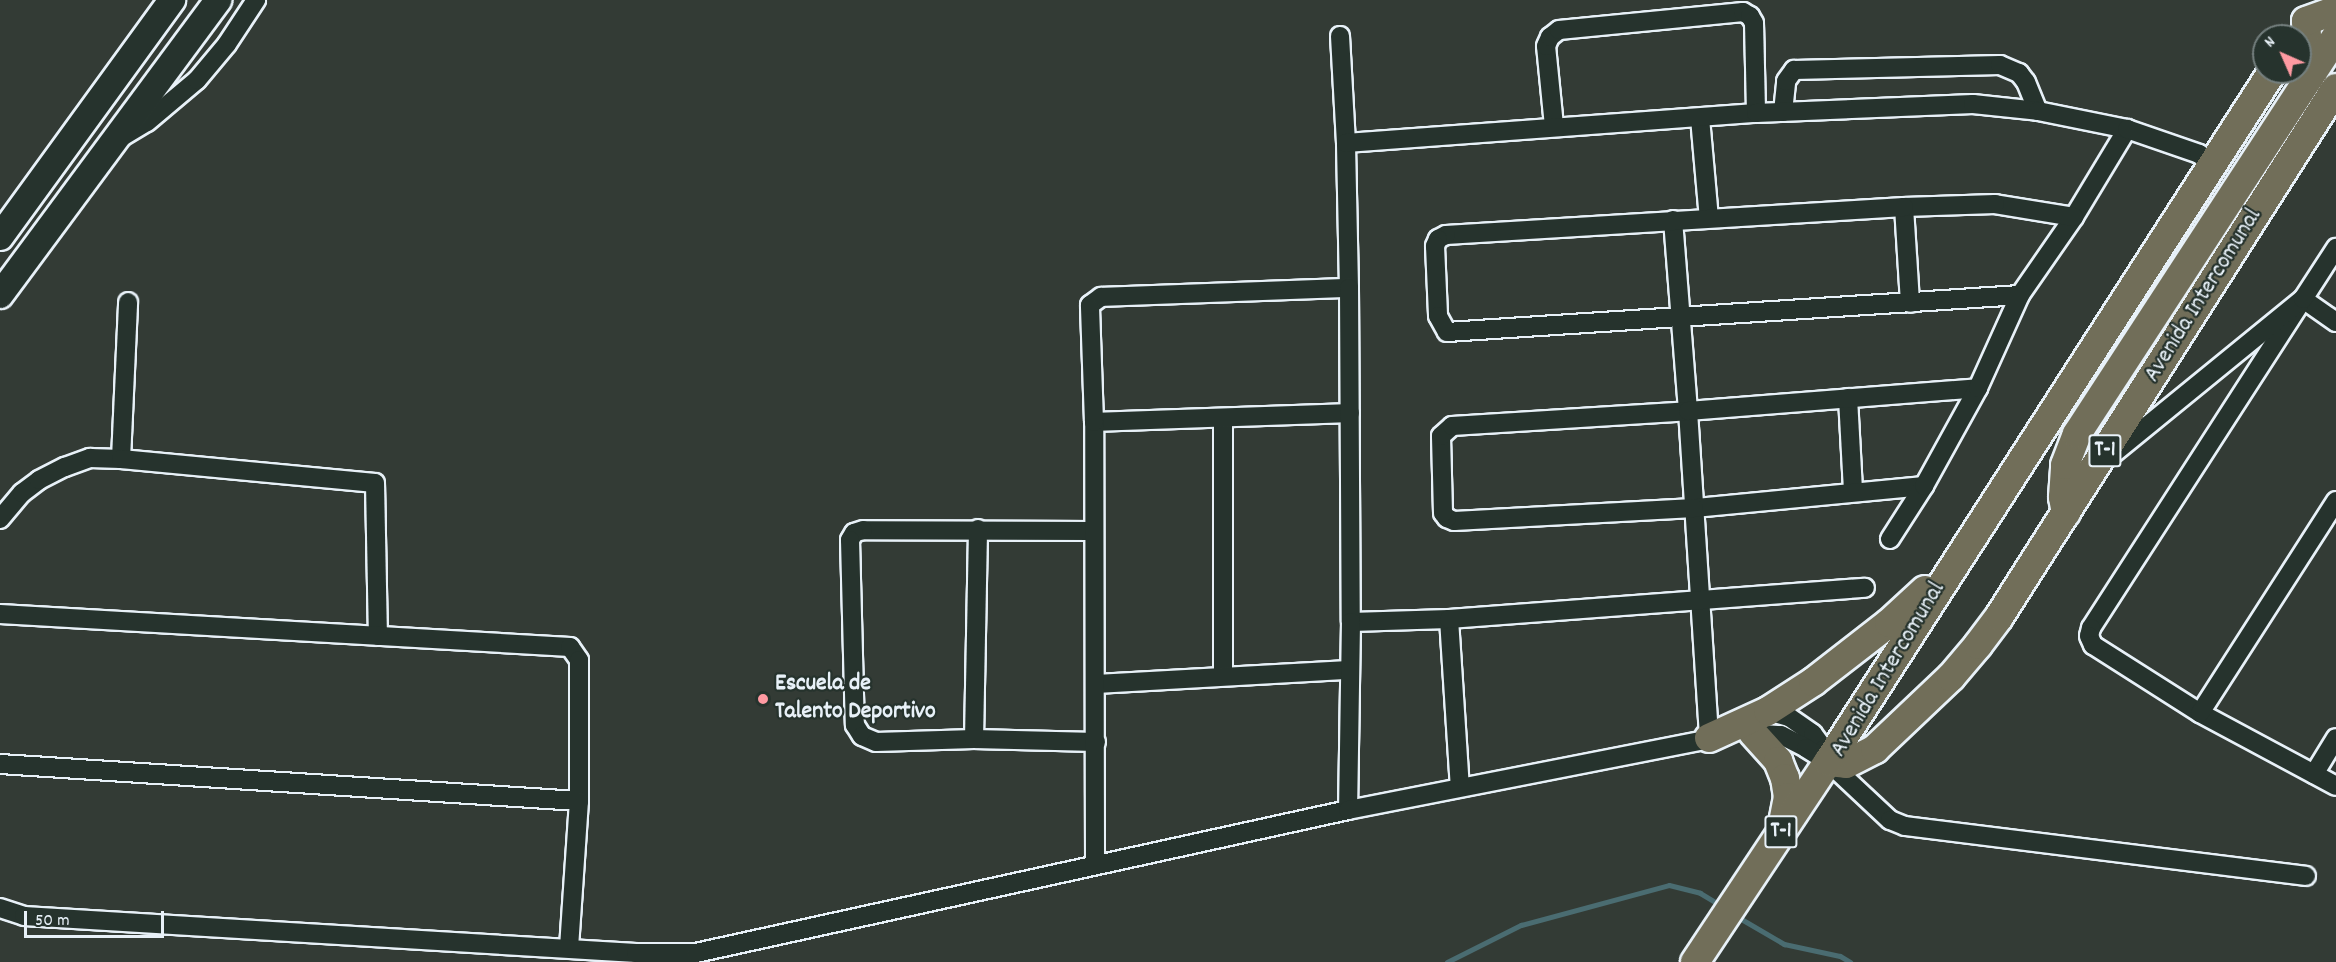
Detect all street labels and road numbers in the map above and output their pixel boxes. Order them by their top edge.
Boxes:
street label: Avenida Intercomunal [2139,204,2269,388]
road number: T-1 [2087,432,2123,470]
street label: Avenida Intercomunal [1825,577,1953,763]
road number: T-1 [1763,813,1799,851]

